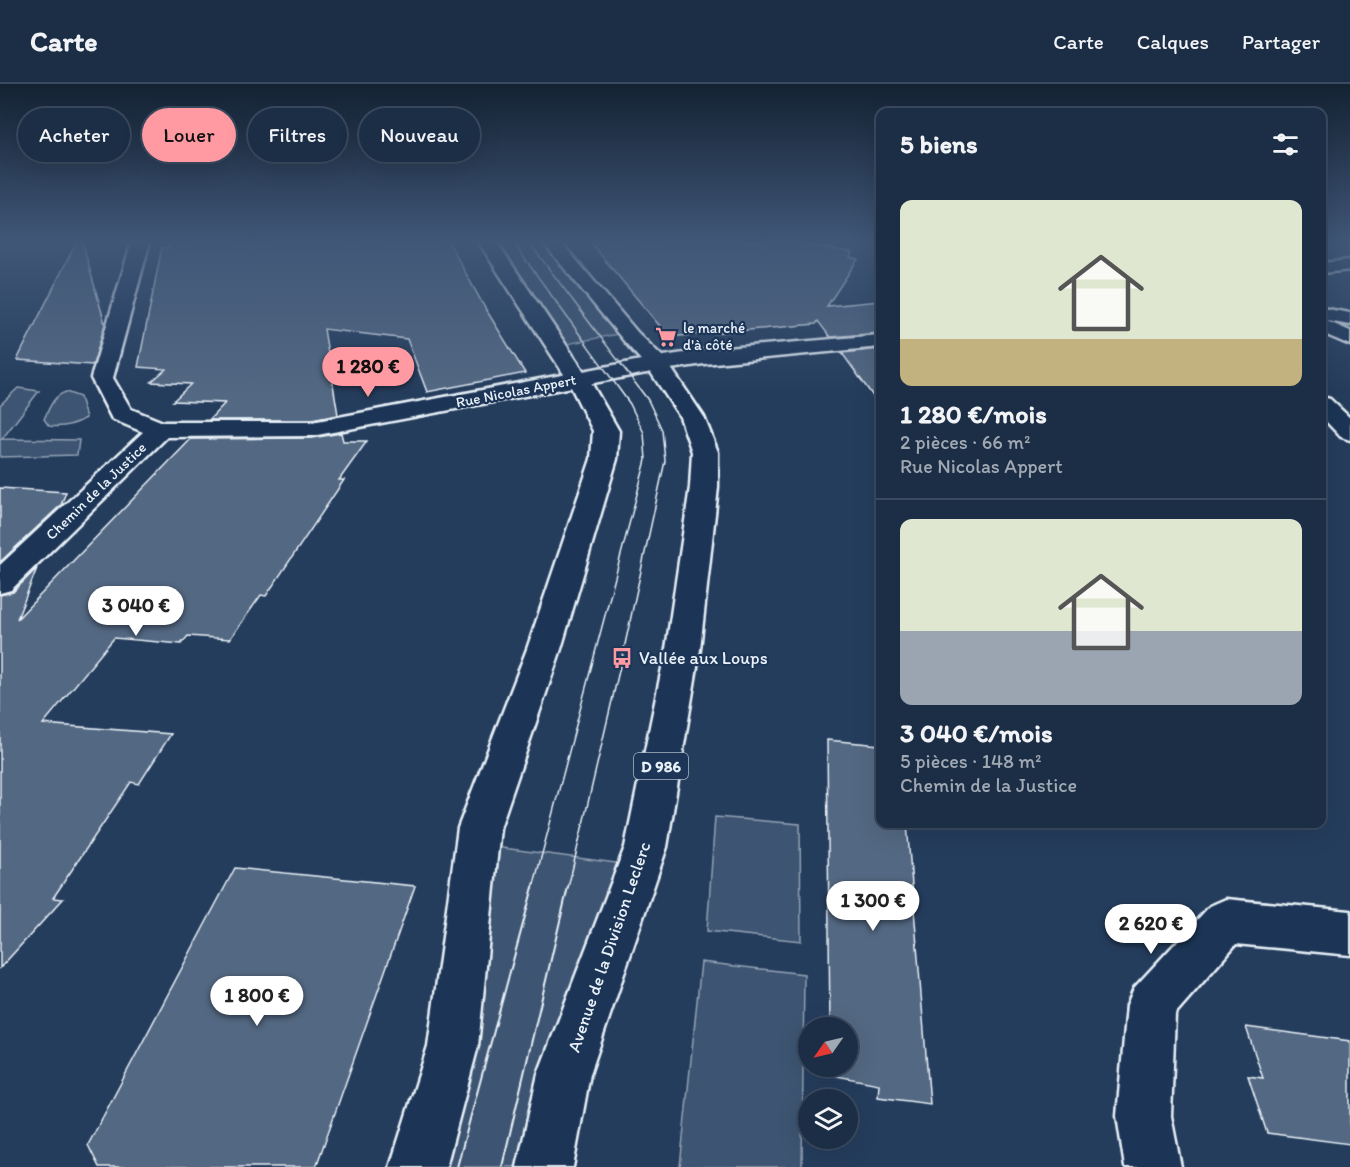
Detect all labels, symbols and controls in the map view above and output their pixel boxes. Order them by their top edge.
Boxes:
text: Carte [30,24,97,58]
text: Carte [1053,29,1104,54]
text: Calques [1137,29,1209,54]
text: Partager [1242,29,1320,54]
chip: Acheter [18,108,130,162]
chip: Louer [142,108,236,162]
chip: Filtres [248,108,347,162]
chip: Nouveau [359,108,480,162]
text: 5 biens [900,128,978,160]
icon: filters [1269,128,1302,161]
icon: home [1047,239,1155,347]
place label: le marché d'à côté [683,319,745,354]
supermarket icon: le marché d'à côté [654,325,678,349]
pin: 1 280 € [313,347,423,398]
text: 1 280 € [336,354,400,378]
street label: Rue Nicolas Appert [454,370,578,411]
text: 1 280 €/mois [900,398,1047,430]
text: 2 pièces · 66 m² [900,430,1030,454]
street label: Chemin de la Justice [42,438,150,544]
text: Rue Nicolas Appert [900,454,1063,478]
icon: home [1047,558,1155,666]
pin: 3 040 € [81,586,191,637]
text: 3 040 € [102,593,170,617]
bus stop icon: Vallée aux Loups [610,646,634,670]
place label: Vallée aux Loups [639,647,768,669]
text: 3 040 €/mois [900,717,1053,749]
text: 5 pièces · 148 m² [900,749,1041,773]
road number: D 986 [634,753,688,779]
text: Chemin de la Justice [900,773,1077,797]
street label: Avenue de la Division Leclerc [563,839,655,1055]
pin: 1 300 € [818,881,928,932]
text: 1 300 € [840,888,906,912]
pin: 2 620 € [1096,904,1206,955]
text: 2 620 € [1119,911,1183,935]
pin: 1 800 € [202,976,312,1027]
text: 1 800 € [224,983,290,1007]
north arrow [798,1017,858,1077]
map controls [798,1017,858,1149]
button: layers [798,1089,858,1149]

